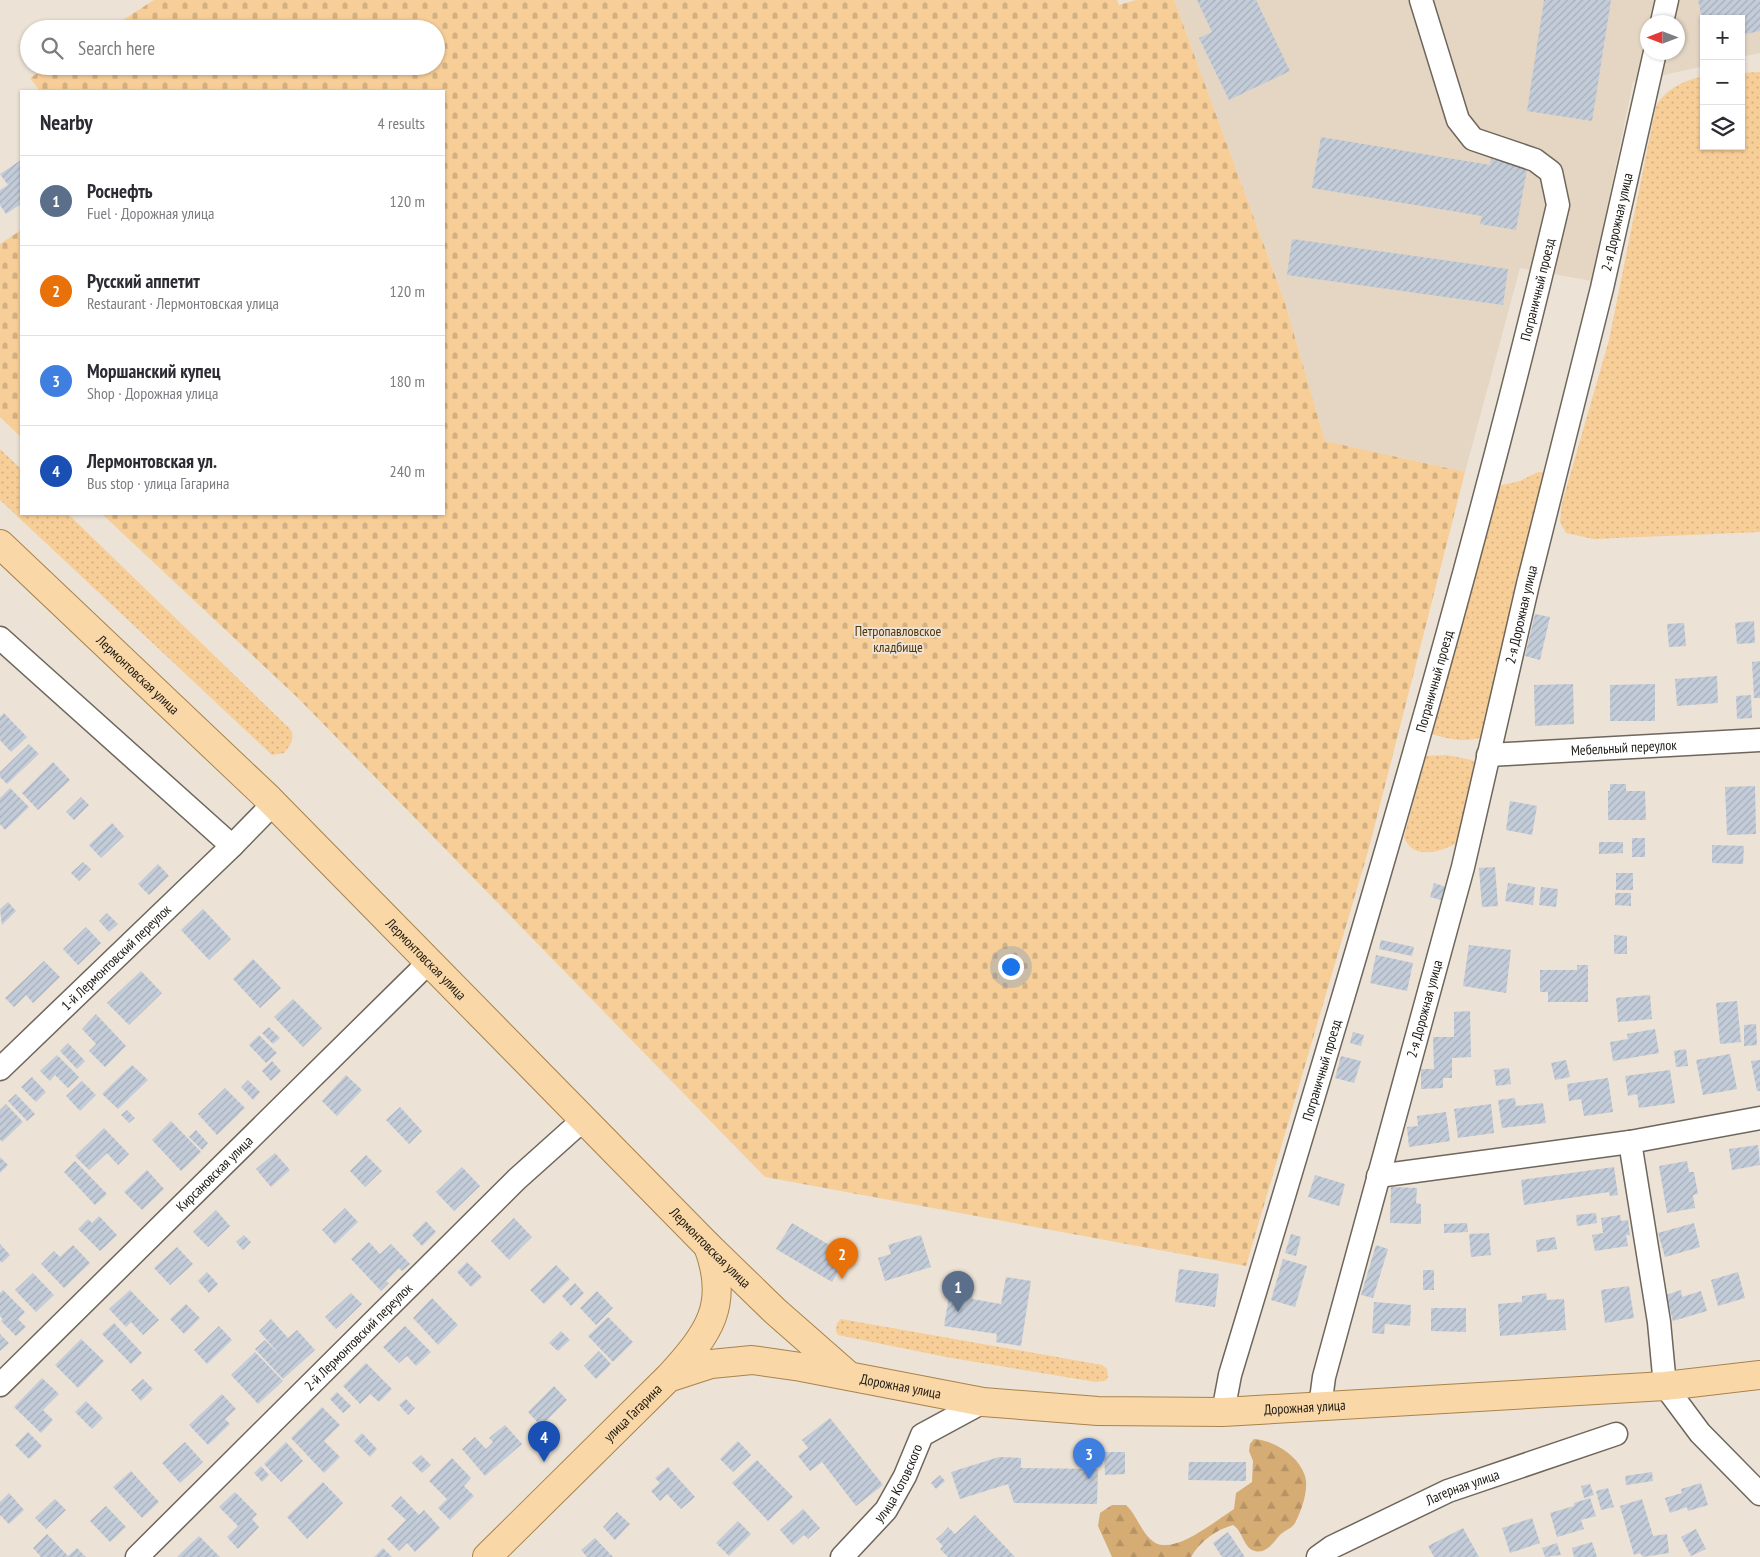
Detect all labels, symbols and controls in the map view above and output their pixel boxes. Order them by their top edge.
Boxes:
north arrow [1640,15,1685,60]
map controls [1700,15,1745,150]
button: + [1700,15,1745,60]
search box [20,20,445,75]
icon: search [38,34,66,62]
text: Search here [78,36,155,60]
button: − [1700,60,1745,105]
button: layers [1700,105,1745,150]
text: Nearby [40,109,93,136]
text: 4 results [378,113,425,133]
street label: 2-я Дорожная улица [1597,171,1637,273]
text: Роснефть [87,179,153,203]
text: 1 [52,191,60,211]
text: 120 m [390,191,425,211]
text: Fuel · Дорожная улица [87,203,214,223]
street label: Пограничный проезд [1516,236,1559,343]
text: Русский аппетит [87,269,200,293]
text: 2 [52,281,60,301]
text: 120 m [390,281,425,301]
text: Restaurant · Лермонтовская улица [87,293,279,313]
text: Моршанский купец [87,359,221,383]
text: 3 [52,371,60,391]
text: 180 m [390,371,425,391]
text: Shop · Дорожная улица [87,383,218,403]
text: Лермонтовская ул. [87,449,217,473]
text: 4 [52,461,60,481]
text: 240 m [390,461,425,481]
text: Bus stop · улица Гагарина [87,473,229,493]
street label: 2-я Дорожная улица [1501,563,1541,665]
park label: Петропавловское кладбище [855,622,941,656]
street label: Пограничный проезд [1412,628,1457,734]
street label: Лермонтовская улица [92,631,183,718]
street label: Мебельный переулок [1570,736,1678,759]
street label: 1-й Лермонтовский переулок [57,900,175,1014]
street label: Лермонтовская улица [381,914,470,1004]
your location [998,954,1024,980]
street label: 2-я Дорожная улица [1403,958,1446,1059]
street label: Пограничный проезд [1298,1017,1345,1123]
street label: Кирсановская улица [172,1132,256,1215]
street label: Лермонтовская улица [665,1203,755,1292]
pin: 2 [826,1238,858,1279]
pin: 1 [942,1271,974,1312]
street label: 2-й Лермонтовский переулок [300,1279,416,1395]
street label: Дорожная улица [859,1370,943,1403]
street label: улица Гагарина [600,1380,666,1446]
street label: Дорожная улица [1263,1396,1346,1419]
pin: 4 [528,1421,560,1462]
pin: 3 [1073,1438,1105,1479]
street label: улица Котовского [870,1441,926,1526]
street label: Лагерная улица [1422,1465,1502,1510]

